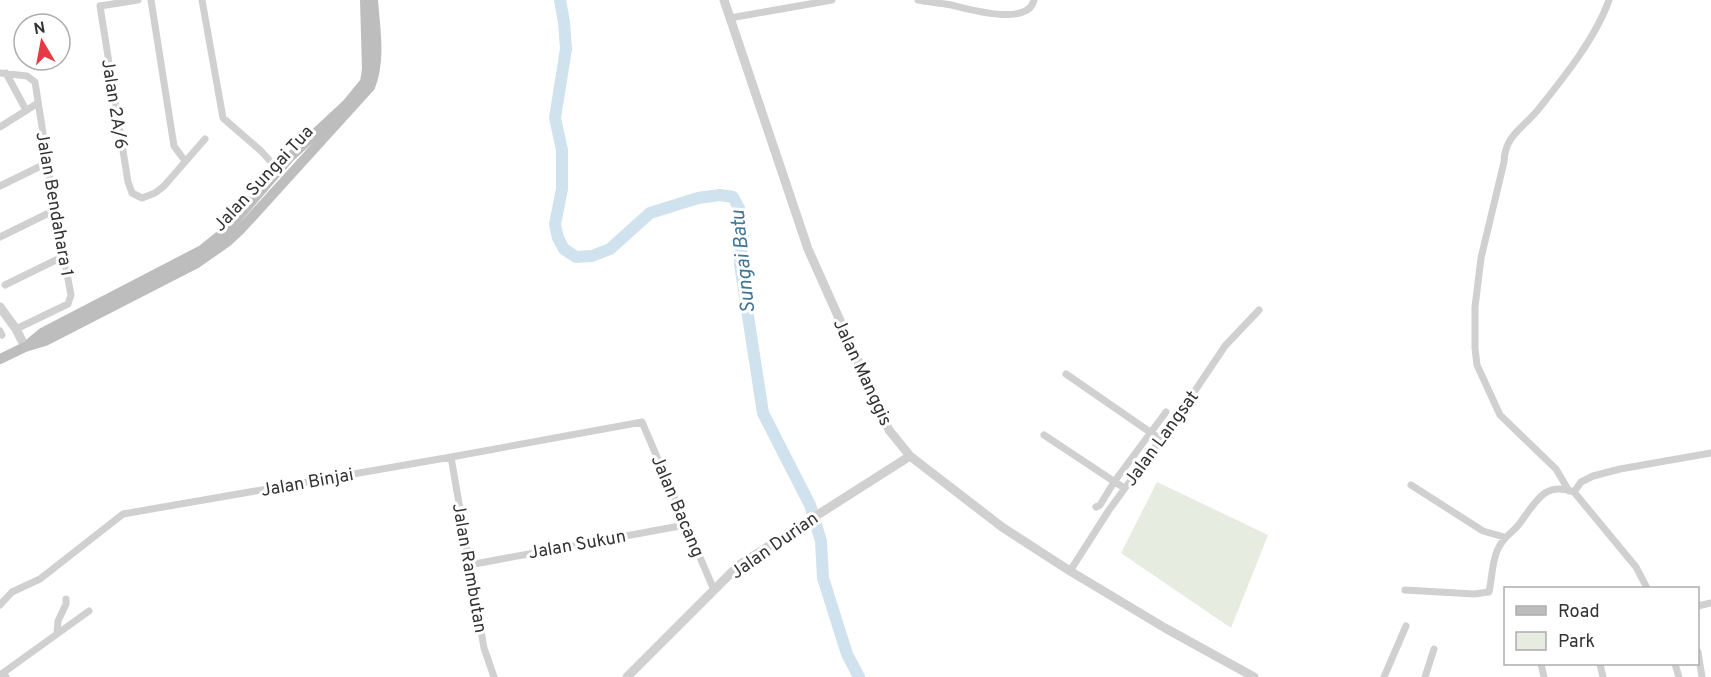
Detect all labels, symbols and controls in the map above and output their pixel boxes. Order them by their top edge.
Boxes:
north arrow [12,12,72,72]
text: N [32,18,47,40]
street label: Jalan 2A/6 [95,58,132,151]
street label: Jalan Sungai Tua [209,121,319,237]
street label: Jalan Bendahara 1 [29,130,78,279]
water label: Sungai Batu [726,208,762,315]
street label: Jalan Manggis [827,316,896,430]
street label: Jalan Langsat [1120,387,1205,491]
street label: Jalan Bacang [645,452,708,561]
street label: Jalan Binjai [259,464,355,503]
street label: Jalan Rambutan [446,501,491,635]
street label: Jalan Durian [727,508,823,585]
street label: Jalan Sukun [527,526,628,565]
legend [1504,587,1699,665]
text: Road [1558,601,1600,624]
text: Park [1558,631,1595,654]

